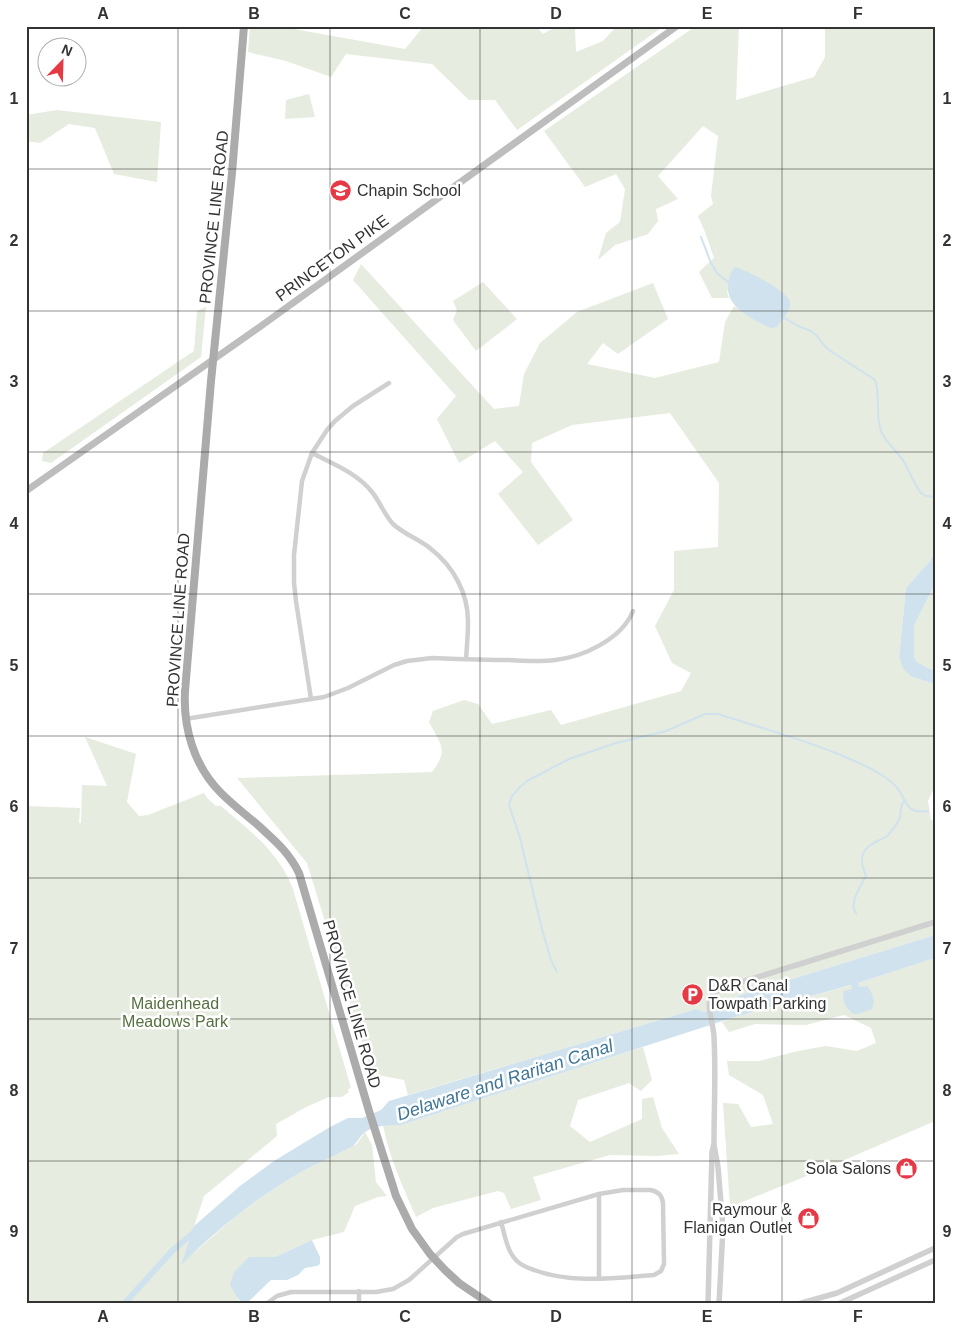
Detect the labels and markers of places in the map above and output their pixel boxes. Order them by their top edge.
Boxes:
school or university icon: Chapin School [329,178,353,202]
place label: Chapin School [357,182,461,199]
place label: D&R Canal Towpath Parking [708,977,826,1012]
parking icon: D&R Canal Towpath Parking [680,982,704,1006]
shop icon: Sola Salons [895,1156,919,1180]
place label: Sola Salons [806,1160,891,1177]
place label: Raymour & Flanigan Outlet [683,1201,793,1236]
shop icon: Raymour & Flanigan Outlet [796,1206,820,1230]

